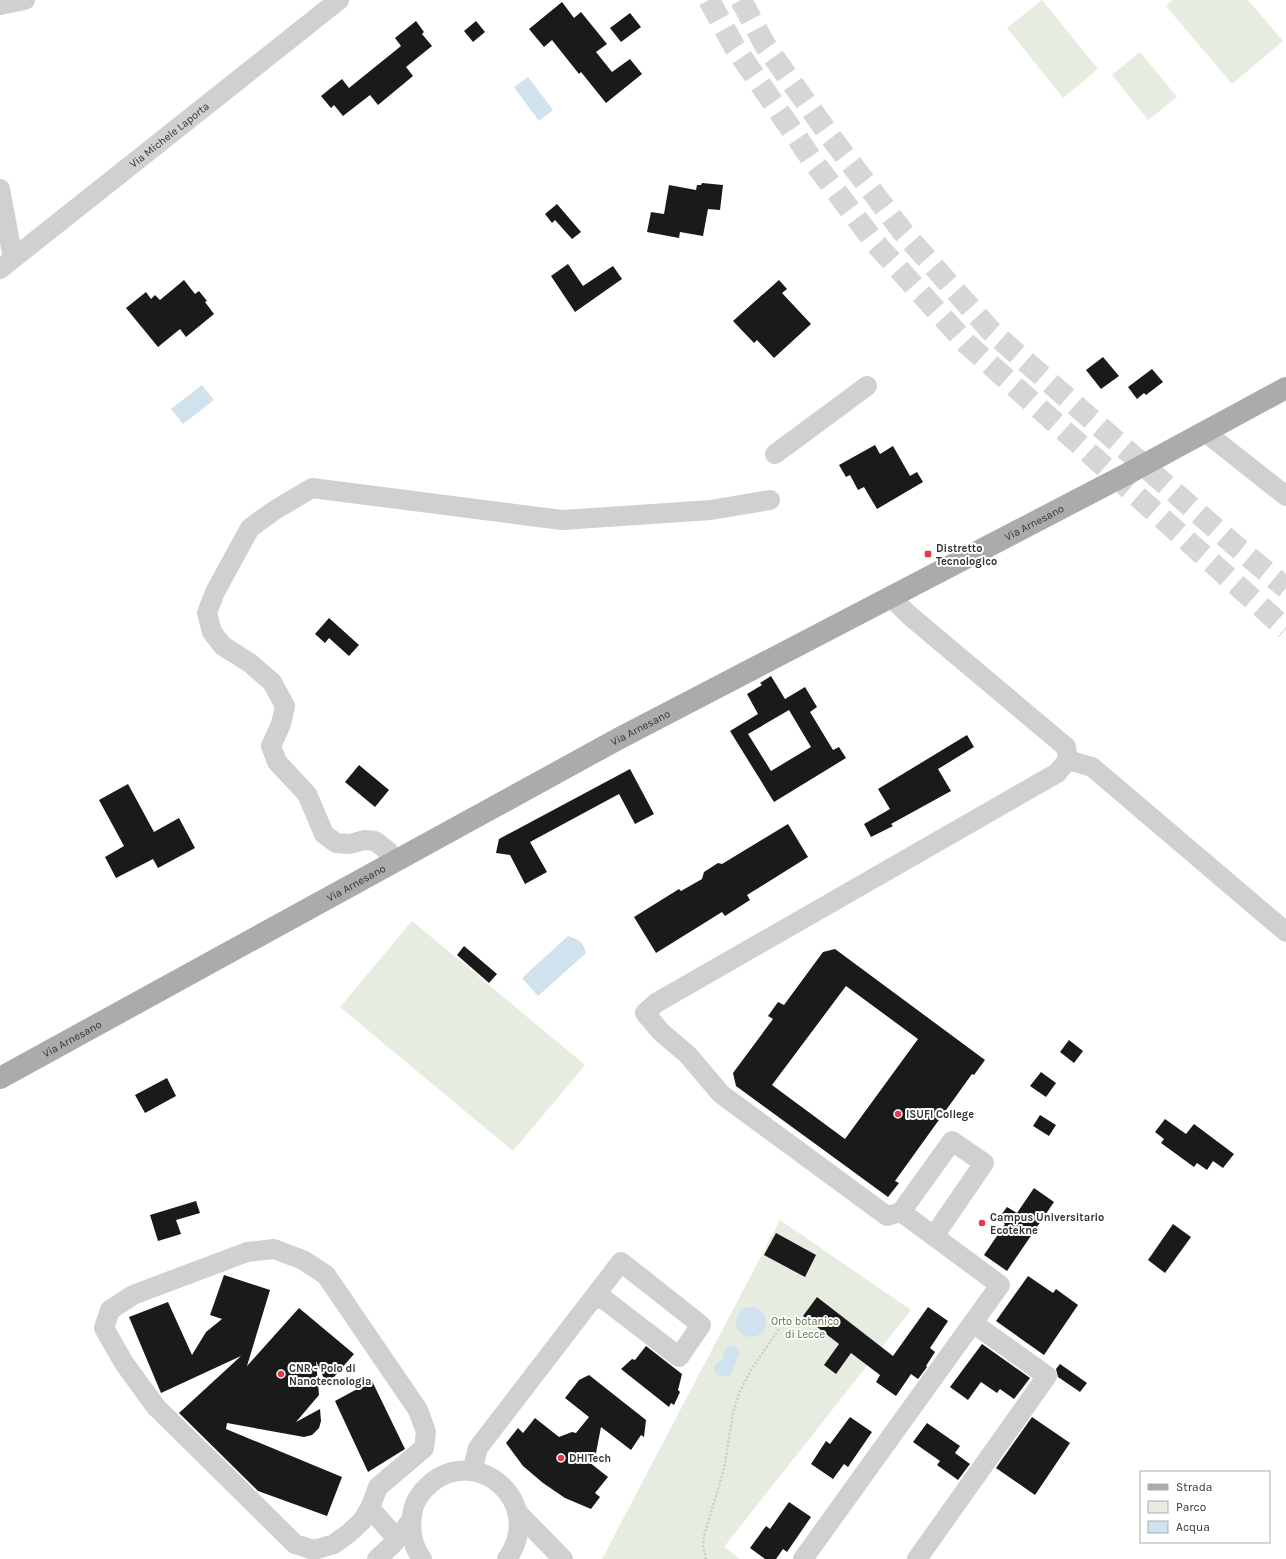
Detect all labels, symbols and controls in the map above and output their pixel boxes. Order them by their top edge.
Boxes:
street label: Via Michele Laporta [127,99,212,170]
street label: Via Arnesano [1002,502,1066,543]
place label: Distretto Tecnologico [936,542,997,568]
marker: Distretto Tecnologico [923,549,933,559]
street label: Via Arnesano [608,707,672,748]
street label: Via Arnesano [324,861,388,904]
street label: Via Arnesano [40,1017,104,1060]
place label: ISUFI College [906,1108,974,1121]
marker: ISUFI College [893,1109,903,1119]
place label: Campus Universitario Ecotekne [990,1211,1104,1237]
marker: Campus Universitario Ecotekne [977,1218,987,1228]
park label: Orto botanico di Lecce [771,1315,839,1341]
place label: CNR - Polo di Nanotecnologia [289,1362,372,1388]
marker: CNR - Polo di Nanotecnologia [276,1369,286,1379]
place label: DHITech [569,1452,611,1465]
marker: DHITech [556,1453,566,1463]
legend [1140,1471,1270,1543]
text: Strada [1176,1480,1212,1494]
text: Parco [1176,1500,1206,1514]
text: Acqua [1176,1520,1210,1534]

